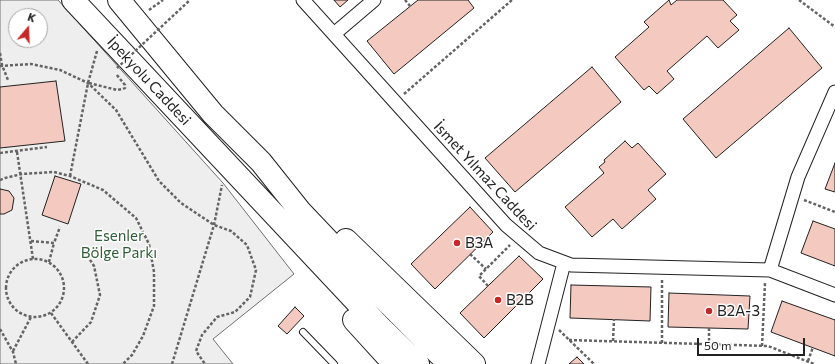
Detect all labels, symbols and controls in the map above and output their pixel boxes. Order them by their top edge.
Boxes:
north arrow [8,8,48,48]
text: K [26,10,37,25]
street label: İpekyolu Caddesi [103,33,195,129]
street label: İsmet Yılmaz Caddesi [430,118,540,234]
park label: Esenler Bölge Parkı [81,227,157,262]
place label: B3A [465,234,493,252]
marker: B3A [452,238,462,248]
place label: B2B [506,291,534,309]
marker: B2B [493,295,503,305]
place label: B2A-3 [717,302,760,320]
marker: B2A-3 [704,306,714,316]
scale bar [699,330,807,356]
text: 50 m [704,338,732,352]

